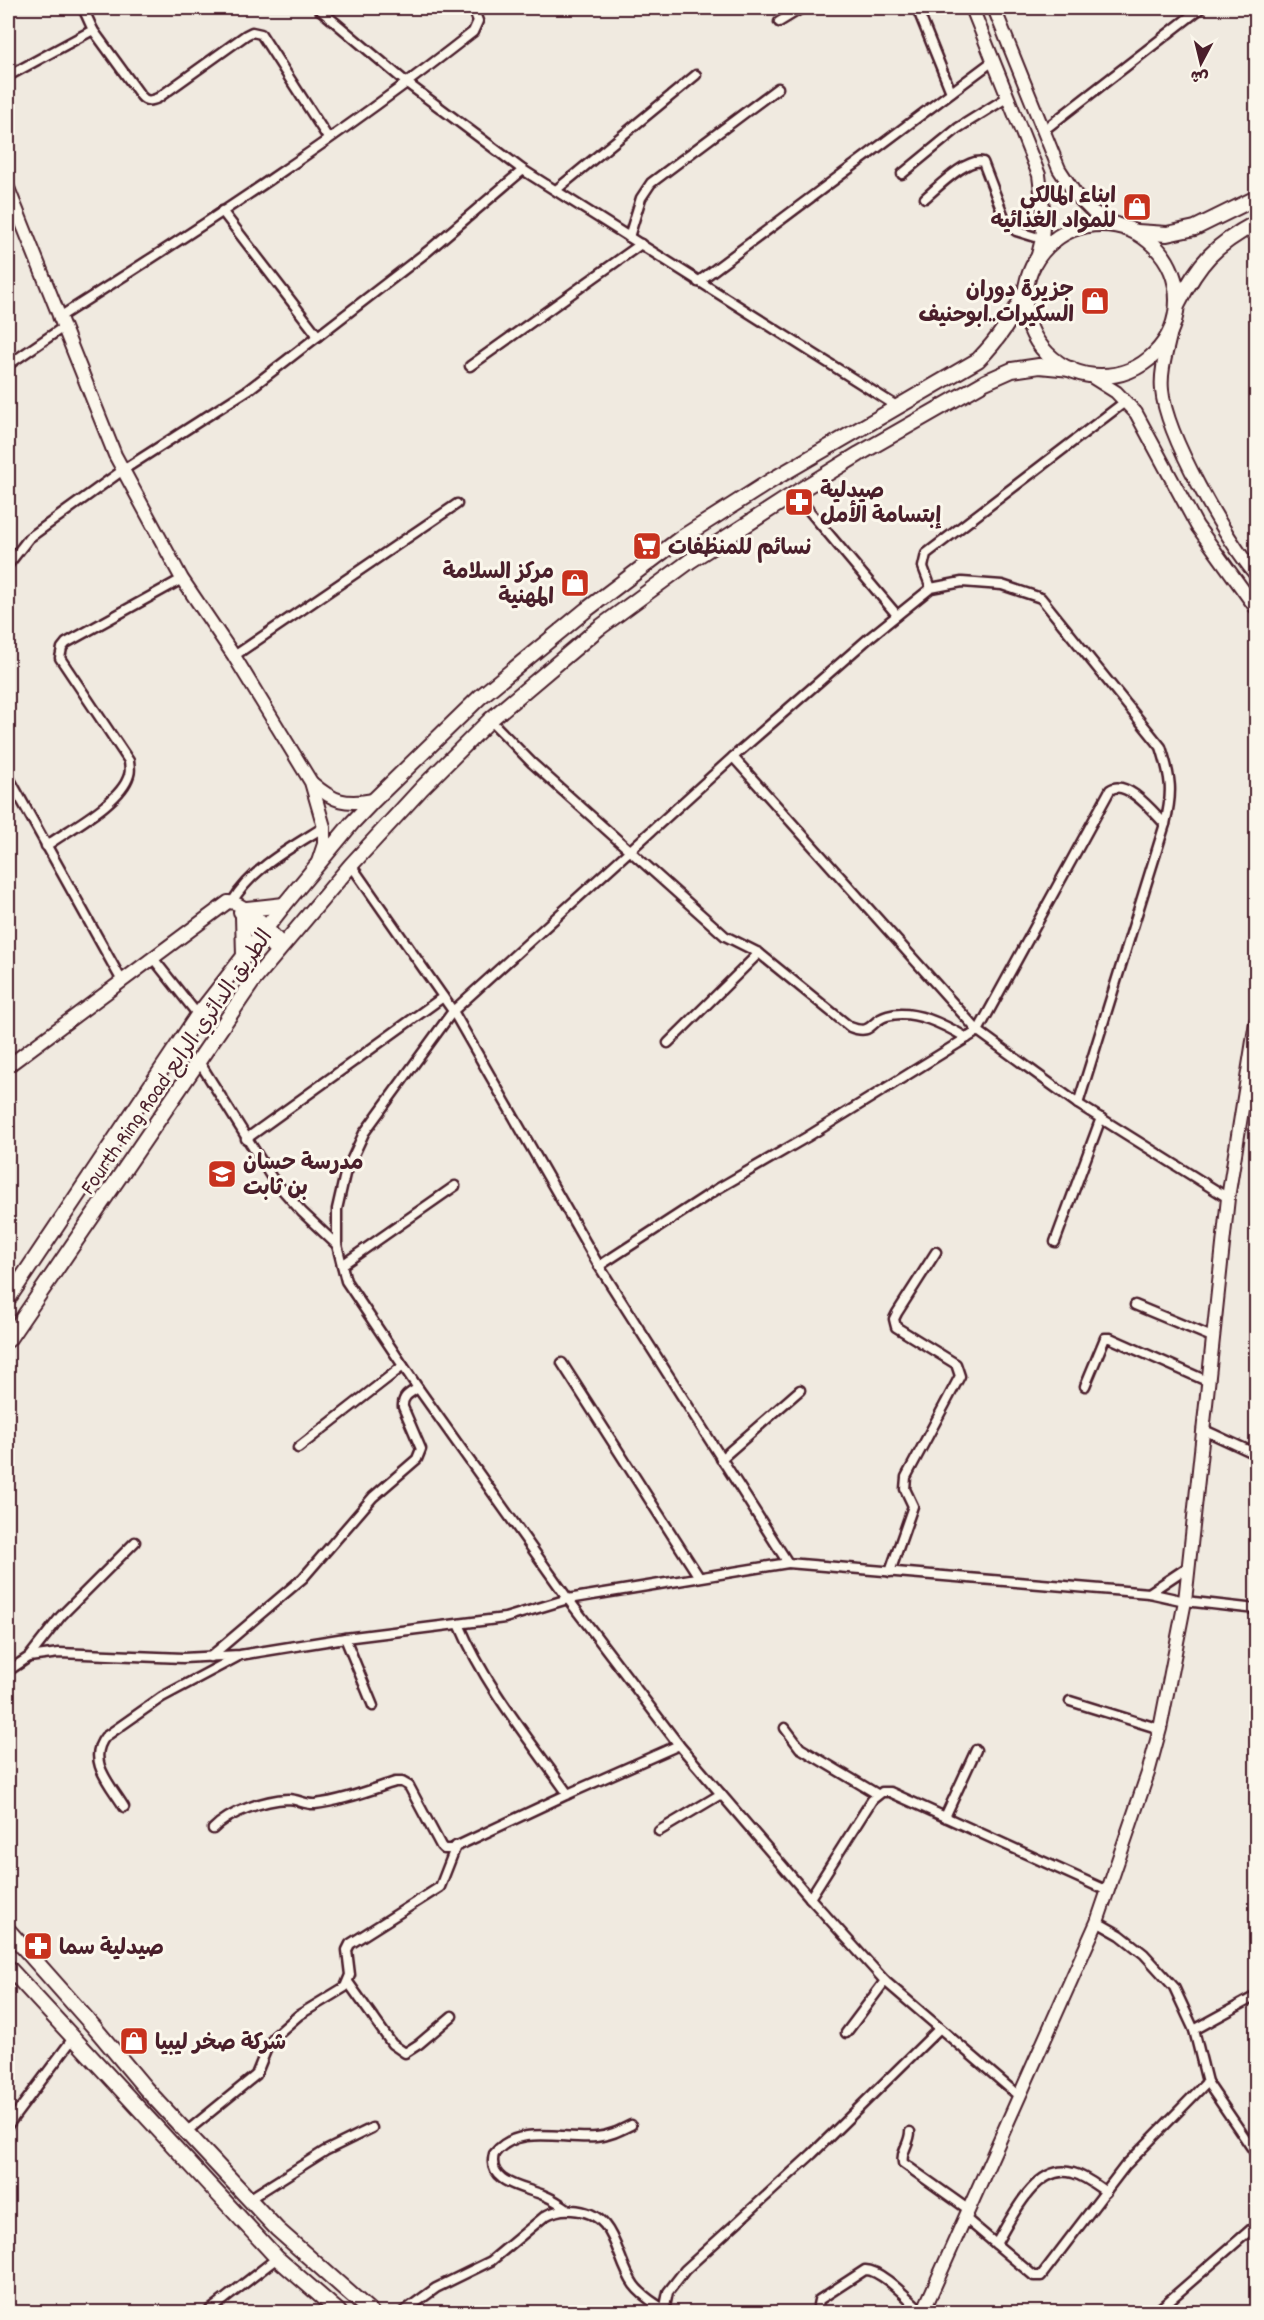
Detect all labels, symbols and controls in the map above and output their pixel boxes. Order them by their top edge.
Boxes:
north arrow [1171,33,1231,93]
text: ش [1189,63,1210,88]
place label: ابناء المالكي للمواد الغذائيه [991,182,1116,238]
shop icon: ابناء المالكي للمواد الغذائيه [1121,191,1153,223]
place label: جزيرة دوران السكيرات..ابوحنيف [918,276,1074,332]
shop icon: جزيرة دوران السكيرات..ابوحنيف [1079,285,1111,317]
place label: صيدلية إبتسامة الأمل [820,477,941,533]
pharmacy icon: صيدلية إبتسامة الأمل [783,486,815,518]
supermarket icon: نسائم للمنظفات [631,530,663,562]
place label: نسائم للمنظفات [668,534,811,565]
place label: مركز السلامة المهنية [442,558,554,614]
shop icon: مركز السلامة المهنية [559,567,591,599]
street label: Fourth Ring Road الطريق الدائري الرابع [74,924,282,1202]
place label: مدرسة حسان بن ثابت [243,1149,363,1205]
school or university icon: مدرسة حسان بن ثابت [206,1158,238,1190]
pharmacy icon: صيدلية سما [22,1930,54,1962]
place label: صيدلية سما [59,1934,164,1965]
shop icon: شركة صخر ليبيا [118,2025,150,2057]
place label: شركة صخر ليبيا [155,2029,286,2060]

